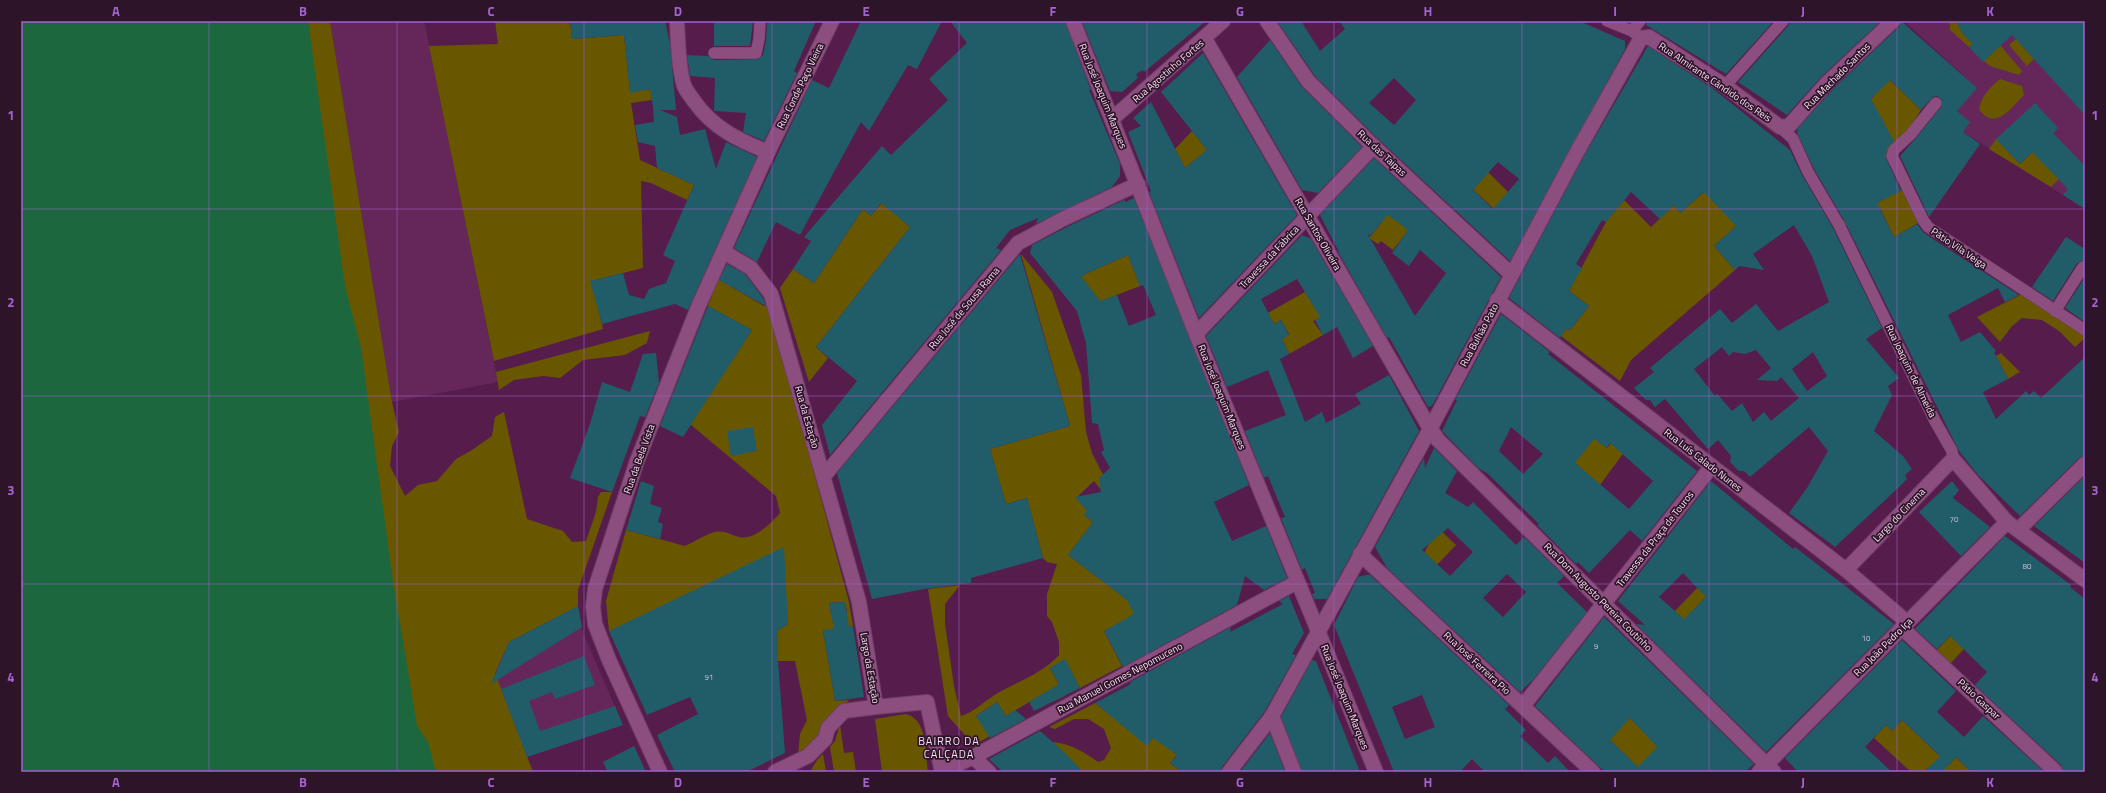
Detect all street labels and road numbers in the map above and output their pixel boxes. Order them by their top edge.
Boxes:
street label: Rua Agostinho Fortes [1129,35,1207,106]
street label: Rua Almirante Cândido dos Reis [1655,38,1775,126]
street label: Rua Machado Santos [1800,39,1874,113]
street label: Rua Conde Paço Vieira [773,41,827,131]
street label: Rua José Joaquim Marques [1075,41,1131,151]
street label: Rua das Taipas [1354,126,1410,180]
street label: Rua Santos Oliveira [1291,195,1345,273]
street label: Travessa da Fábrica [1236,222,1302,292]
street label: Pátio Vila Veiga [1928,224,1990,272]
street label: Rua José de Sousa Rama [925,263,1003,353]
street label: Rua Bulhão Pato [1456,301,1502,369]
street label: Rua Joaquim de Almeida [1882,322,1940,420]
street label: Rua José Joaquim Marques [1194,342,1250,452]
street label: Rua da Estação [791,384,823,450]
street label: Rua da Bela Vista [619,422,659,496]
street label: Rua Luís Calado Nunes [1661,425,1745,495]
street label: Largo do Cinema [1869,485,1929,545]
street label: Travessa da Praça de Touros [1613,487,1698,590]
street label: Rua Dom Augusto Pereira Coutinho [1540,539,1656,655]
street label: Rua João Pedro Iça [1850,614,1916,680]
street label: Rua José Ferreira Pio [1440,628,1514,698]
street label: Largo da Estação [856,631,884,705]
street label: Rua Manuel Gomes Nepomuceno [1055,639,1185,717]
street label: Rua José Joaquim Marques [1317,642,1373,752]
street label: Pátio Gaspar [1954,675,2004,723]

